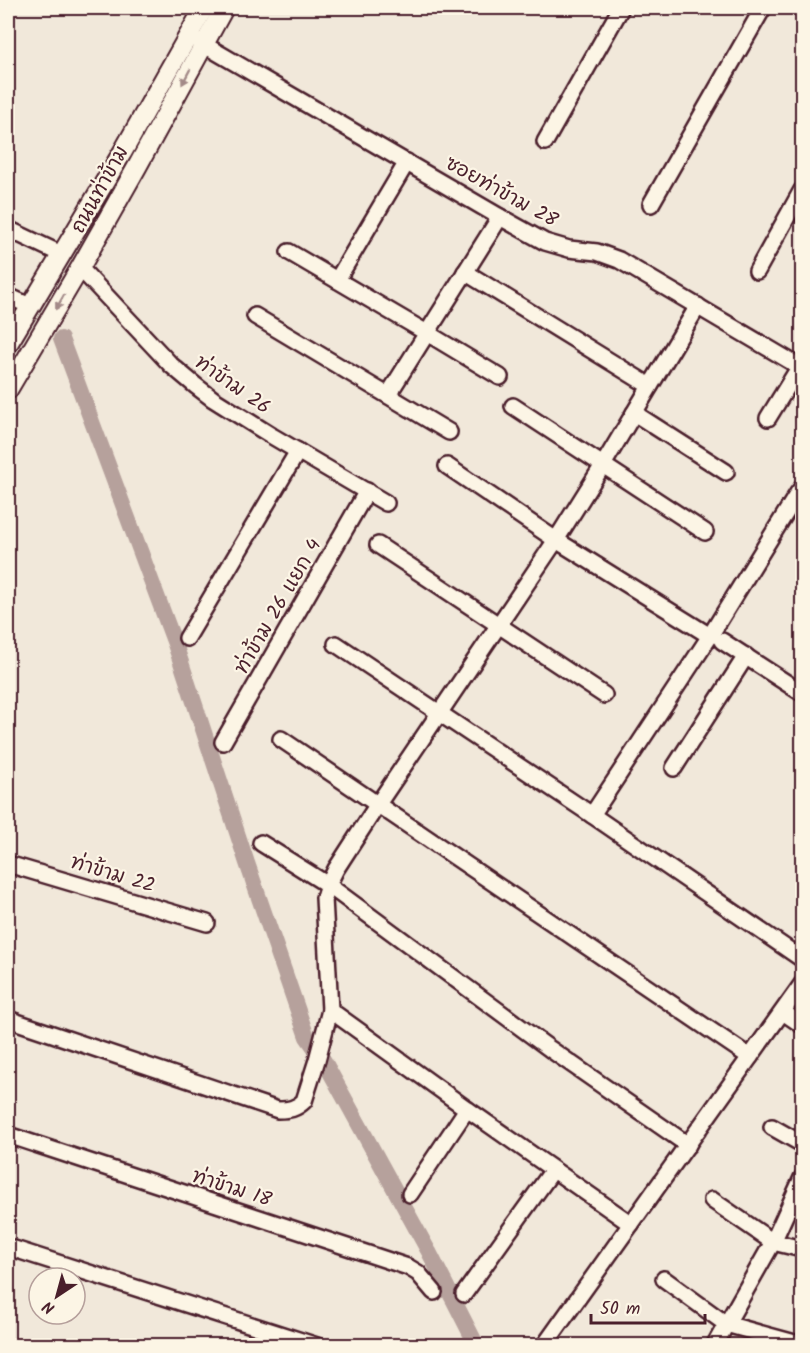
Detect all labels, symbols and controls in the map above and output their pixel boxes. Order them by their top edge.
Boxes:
one-way arrow [181,69,191,86]
street label: ถนนท่าข้าม [63,140,138,240]
street label: ซอยท่าข้าม 28 [439,148,564,238]
one-way arrow [55,294,65,311]
street label: ท่าข้าม 26 [187,348,277,424]
street label: ท่าข้าม 26 แยก 4 [227,533,331,681]
street label: ท่าข้าม 22 [66,847,159,903]
street label: ท่าข้าม 18 [187,1161,276,1217]
north arrow [27,1266,87,1326]
scale bar [591,1287,705,1325]
text: N [38,1294,61,1320]
text: 50 m [600,1295,640,1324]

